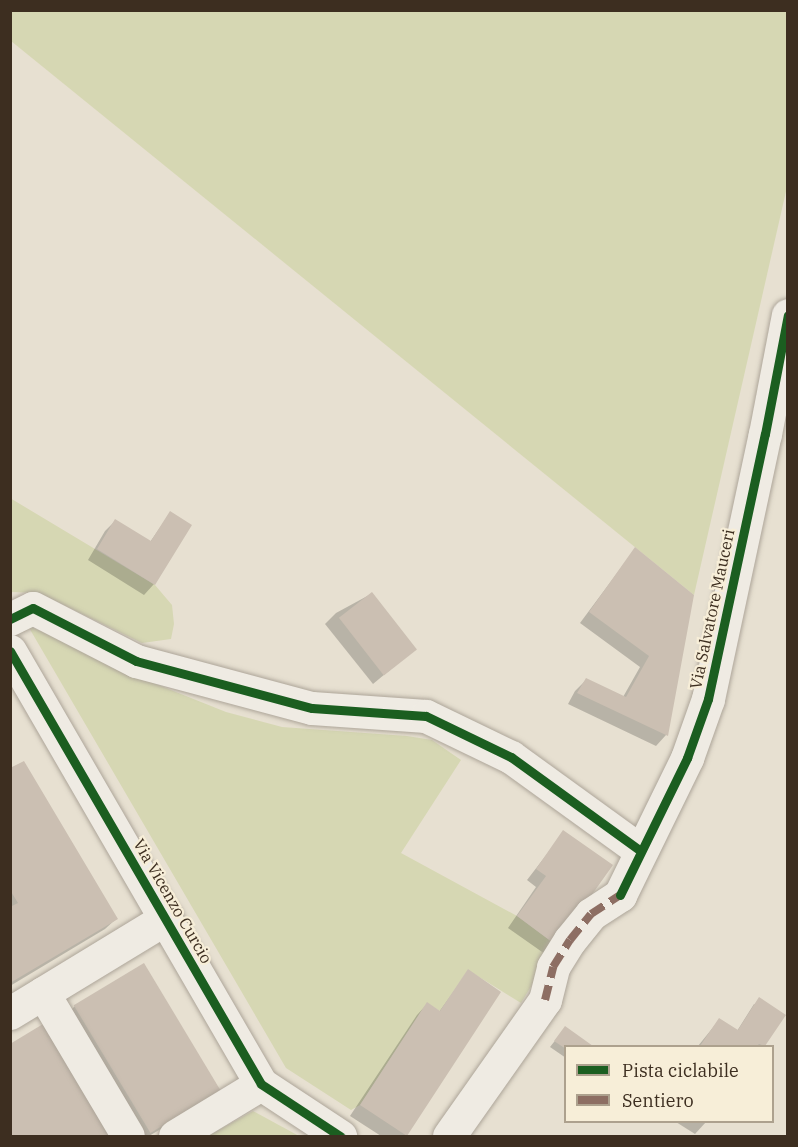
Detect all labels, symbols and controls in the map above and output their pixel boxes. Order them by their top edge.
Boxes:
street label: Via Salvatore Mauceri [686,527,738,691]
street label: Via Vicenzo Curcio [130,835,216,967]
legend [564,1045,774,1123]
text: Pista ciclabile [622,1059,739,1082]
text: Sentiero [622,1089,694,1112]

